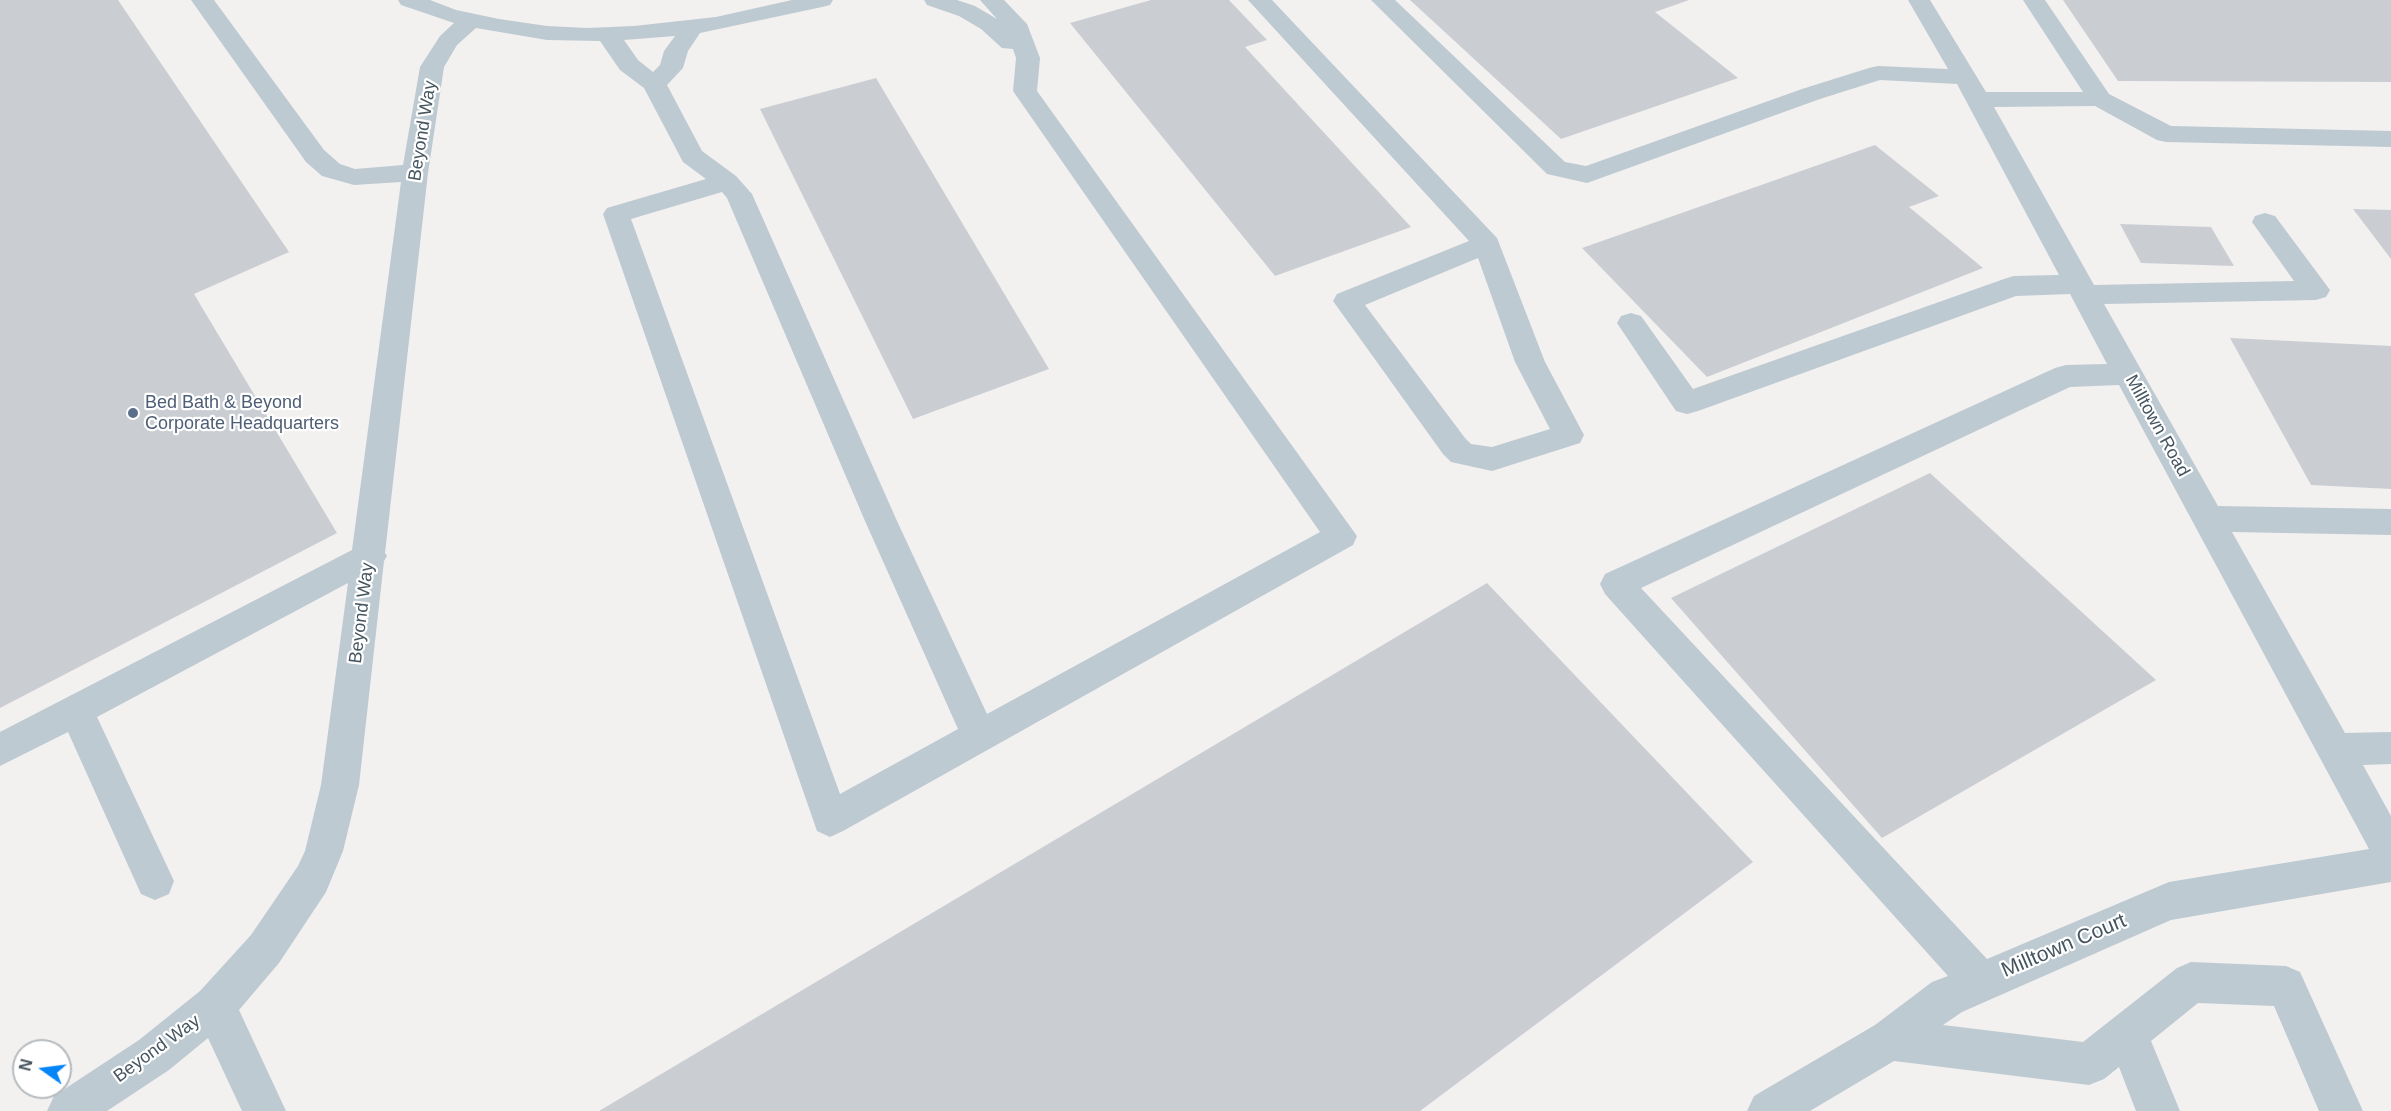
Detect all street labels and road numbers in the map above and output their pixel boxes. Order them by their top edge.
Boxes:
street label: Beyond Way [404,79,442,183]
street label: Milltown Road [2120,371,2194,481]
street label: Beyond Way [345,561,379,665]
street label: Milltown Court [1998,908,2130,984]
street label: Beyond Way [110,1010,204,1088]

